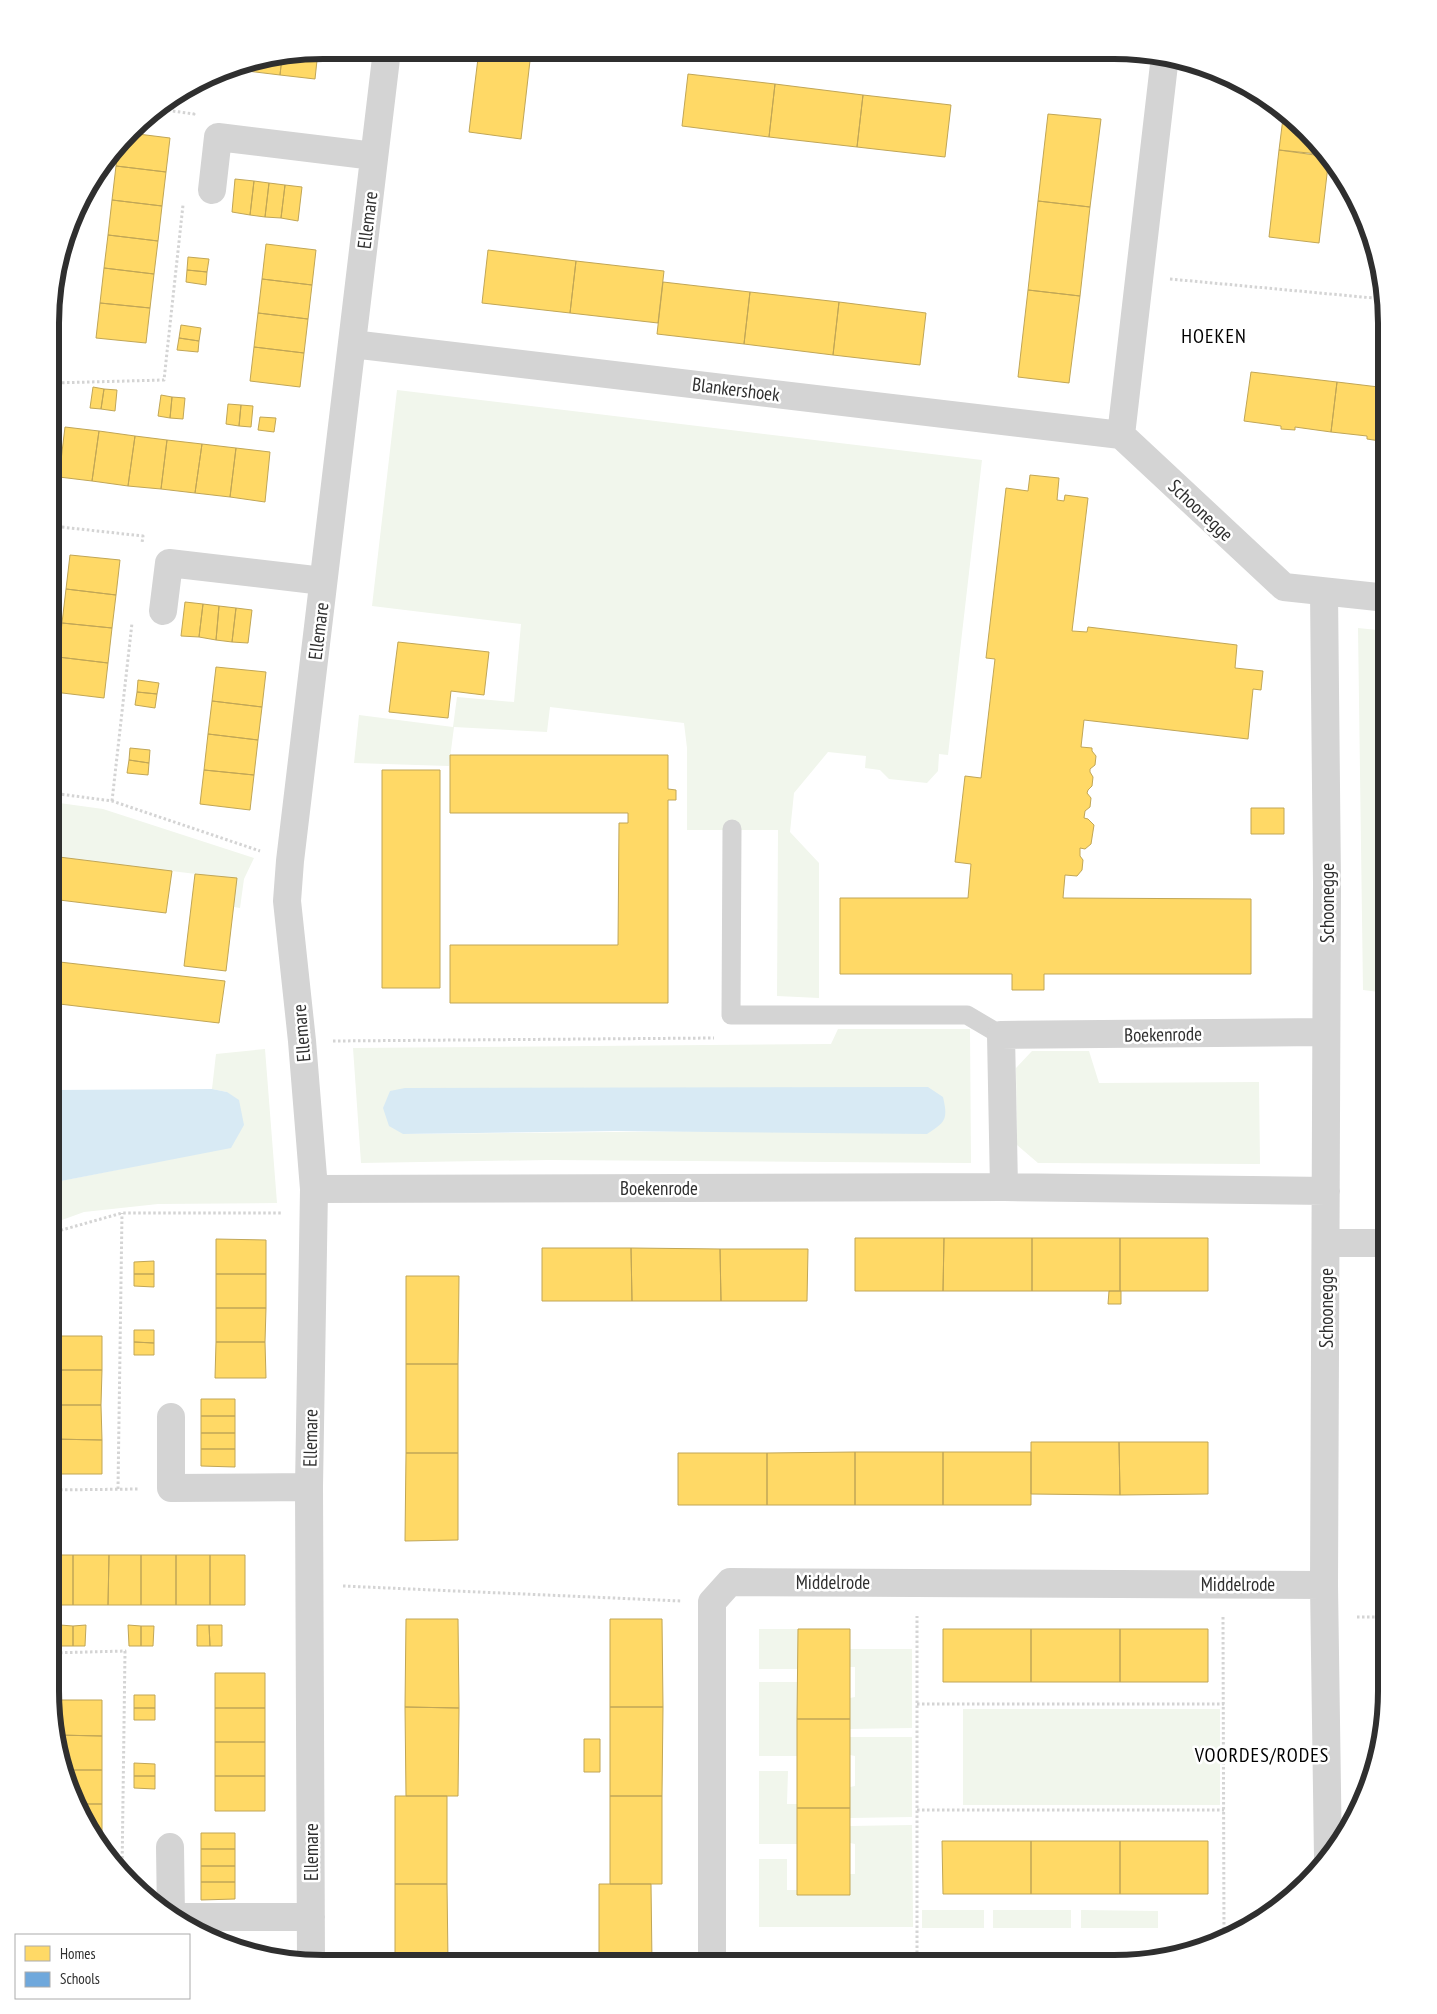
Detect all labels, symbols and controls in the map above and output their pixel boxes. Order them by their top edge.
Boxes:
street label: Ellemare [352,190,382,250]
district label: HOEKEN [1181,323,1247,349]
street label: Blankershoek [691,372,782,406]
street label: Schoonegge [1164,474,1239,546]
street label: Ellemare [303,601,333,661]
street label: Schoonegge [1315,863,1339,943]
street label: Ellemare [287,1003,315,1063]
street label: Boekenrode [1124,1021,1202,1047]
street label: Boekenrode [620,1176,698,1200]
street label: Schoonegge [1314,1268,1338,1348]
street label: Ellemare [297,1409,323,1467]
street label: Middelrode [796,1570,870,1594]
street label: Middelrode [1201,1572,1275,1596]
district label: VOORDES/RODES [1194,1742,1329,1768]
street label: Ellemare [299,1823,323,1881]
legend [15,1934,190,1999]
text: Homes [60,1944,96,1963]
text: Schools [60,1969,100,1988]

